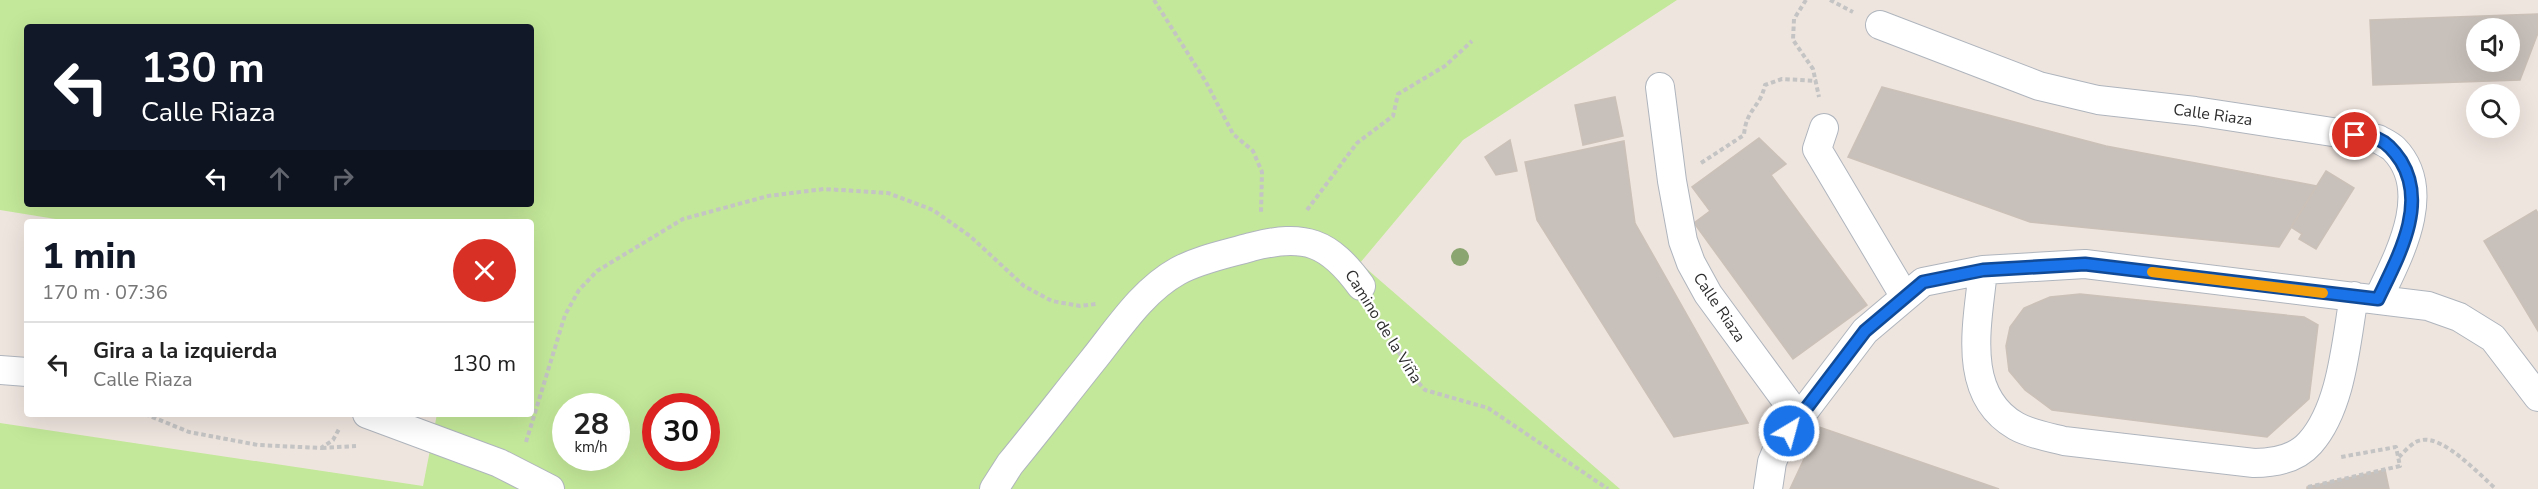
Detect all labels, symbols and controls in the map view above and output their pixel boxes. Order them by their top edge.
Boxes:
map controls [2466,18,2520,138]
button: sound [2466,18,2520,72]
text: 130 m [141,40,265,97]
icon: left [42,48,120,126]
button: search [2466,84,2520,138]
text: Calle Riaza [141,94,276,131]
street label: Calle Riaza [2172,99,2254,131]
pin [2329,109,2380,160]
icon: arrive [2338,118,2371,151]
icon: left [200,162,233,195]
icon: ahead [263,162,296,195]
icon: right [326,162,359,195]
text: 1 min [42,232,137,281]
button: close [453,239,516,302]
street label: Camino de la Viña [1339,266,1427,388]
street label: Calle Riaza [1688,268,1751,347]
text: 170 m · 07:36 [42,279,168,306]
text: Gira a la izquierda [93,336,277,366]
icon: left [42,348,75,381]
text: 130 m [452,349,516,379]
text: Calle Riaza [93,366,193,393]
speed limit sign: 30 [642,393,720,471]
position arrow [1757,399,1821,463]
text: 28 [573,404,609,445]
text: km/h [574,437,608,457]

